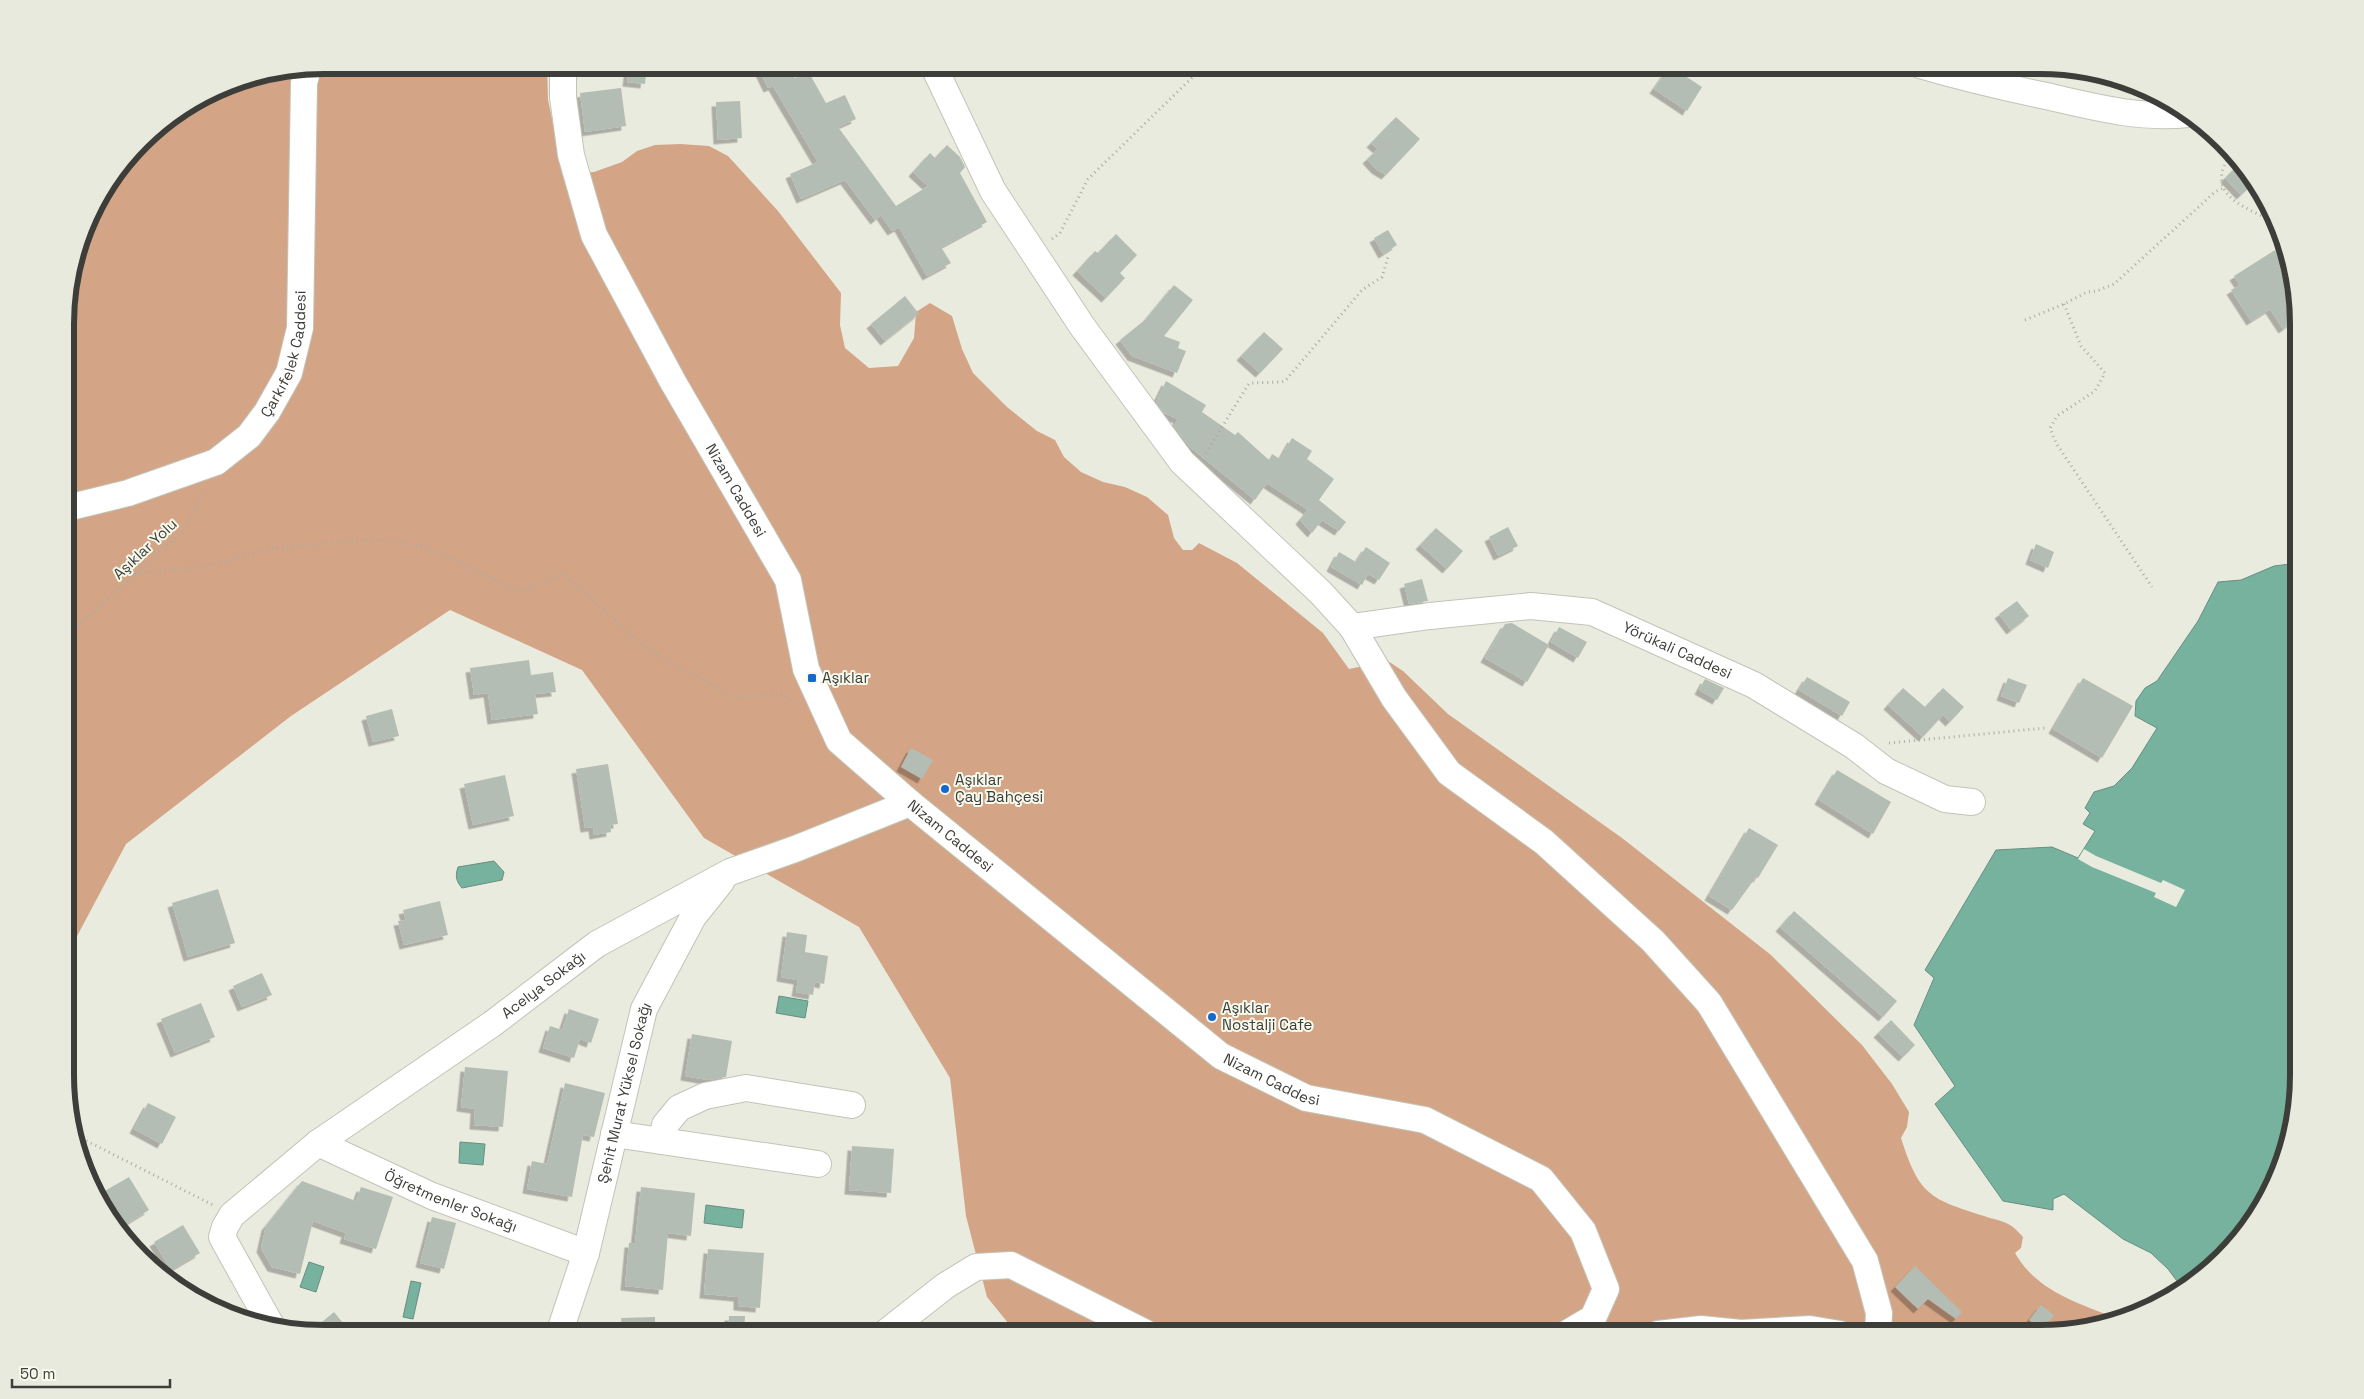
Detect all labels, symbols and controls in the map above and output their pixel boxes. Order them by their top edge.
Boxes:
street label: Çarkıfelek Caddesi [256,290,310,421]
street label: Nizam Caddesi [702,440,771,540]
street label: Aşıklar Yolu [109,514,181,583]
street label: Yörükali Caddesi [1620,617,1735,683]
place label: Aşıklar [822,668,869,687]
marker: Aşıklar [806,672,818,684]
place label: Aşıklar Çay Bahçesi [955,770,1043,806]
marker: Aşıklar Çay Bahçesi [939,783,951,795]
street label: Nizam Caddesi [904,795,997,876]
street label: Acelya Sokağı [497,946,589,1022]
street label: Şehit Murat Yüksel Sokağı [593,998,655,1185]
place label: Aşıklar Nostalji Cafe [1222,998,1312,1034]
marker: Aşıklar Nostalji Cafe [1206,1011,1218,1023]
street label: Nizam Caddesi [1220,1049,1321,1109]
street label: Öğretmenler Sokağı [381,1165,520,1236]
scale bar [12,1356,170,1388]
text: 50 m [20,1364,55,1383]

